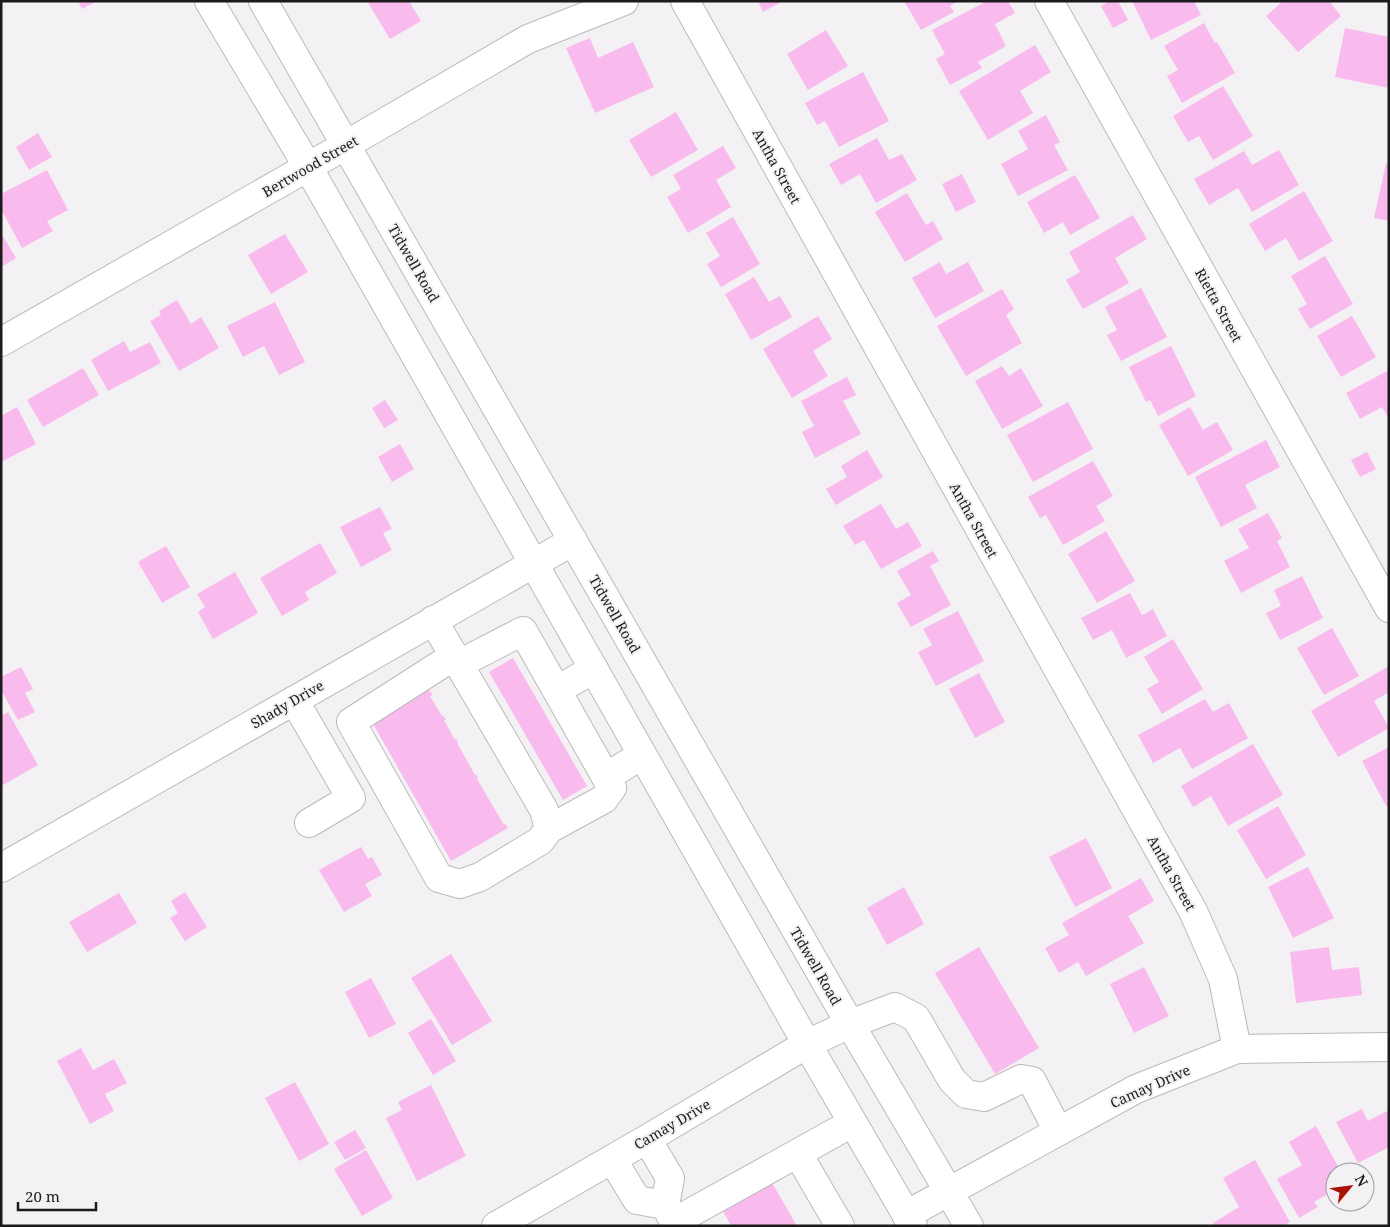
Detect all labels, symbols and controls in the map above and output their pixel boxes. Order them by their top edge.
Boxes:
street label: Antha Street [748,125,806,207]
street label: Bertwood Street [259,131,361,201]
street label: Tidwell Road [384,220,444,306]
street label: Rietta Street [1191,265,1247,345]
street label: Antha Street [945,479,1003,561]
street label: Tidwell Road [585,571,645,657]
street label: Shady Drive [247,675,327,733]
street label: Antha Street [1143,832,1201,914]
street label: Tidwell Road [786,923,846,1009]
street label: Camay Drive [1107,1060,1193,1112]
street label: Camay Drive [630,1094,714,1154]
north arrow [1325,1162,1375,1212]
text: N [1351,1171,1373,1190]
scale bar [18,1180,95,1212]
text: 20 m [25,1186,60,1206]

